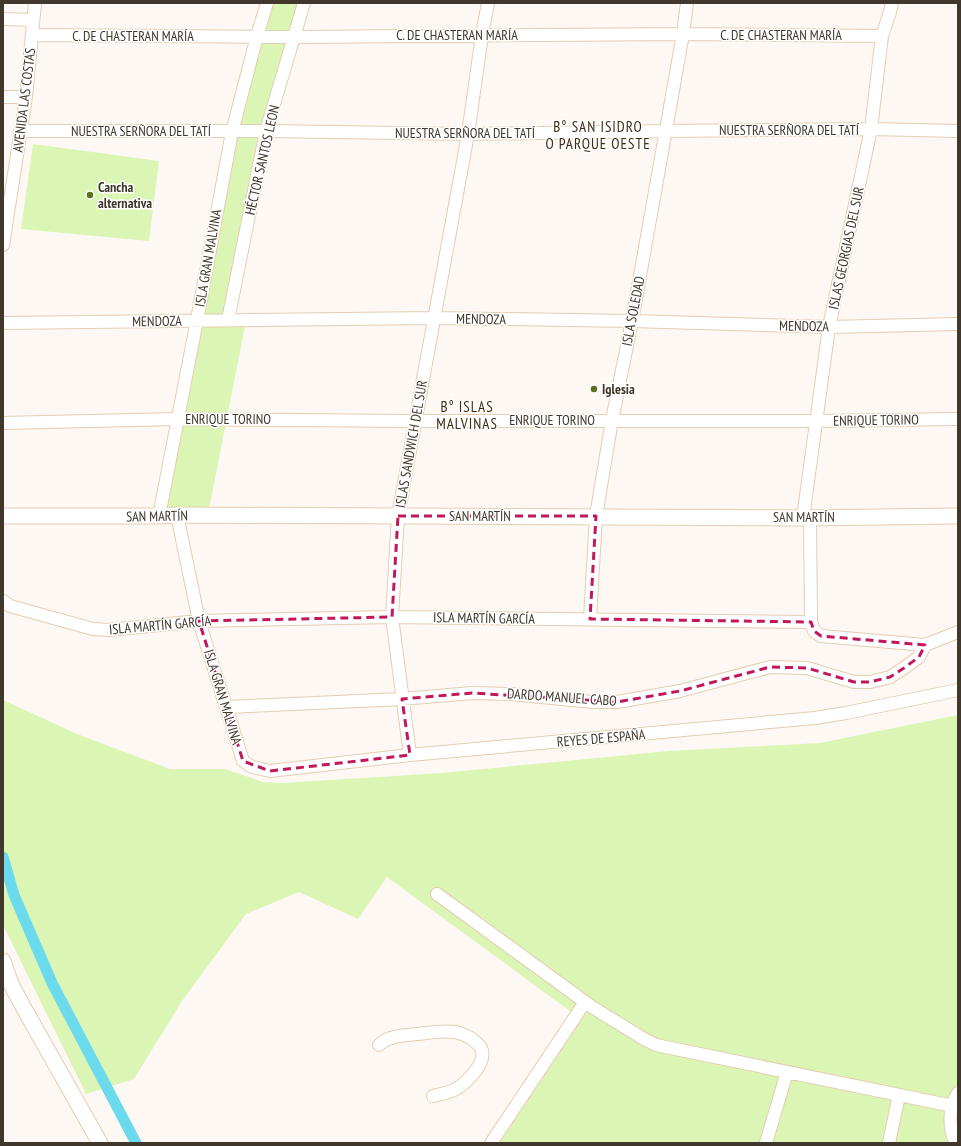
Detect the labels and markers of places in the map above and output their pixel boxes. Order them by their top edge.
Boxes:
place label: Cancha alternativa [98,178,152,212]
marker: Cancha alternativa [85,190,95,200]
place label: Iglesia [602,380,635,398]
marker: Iglesia [589,384,599,394]

